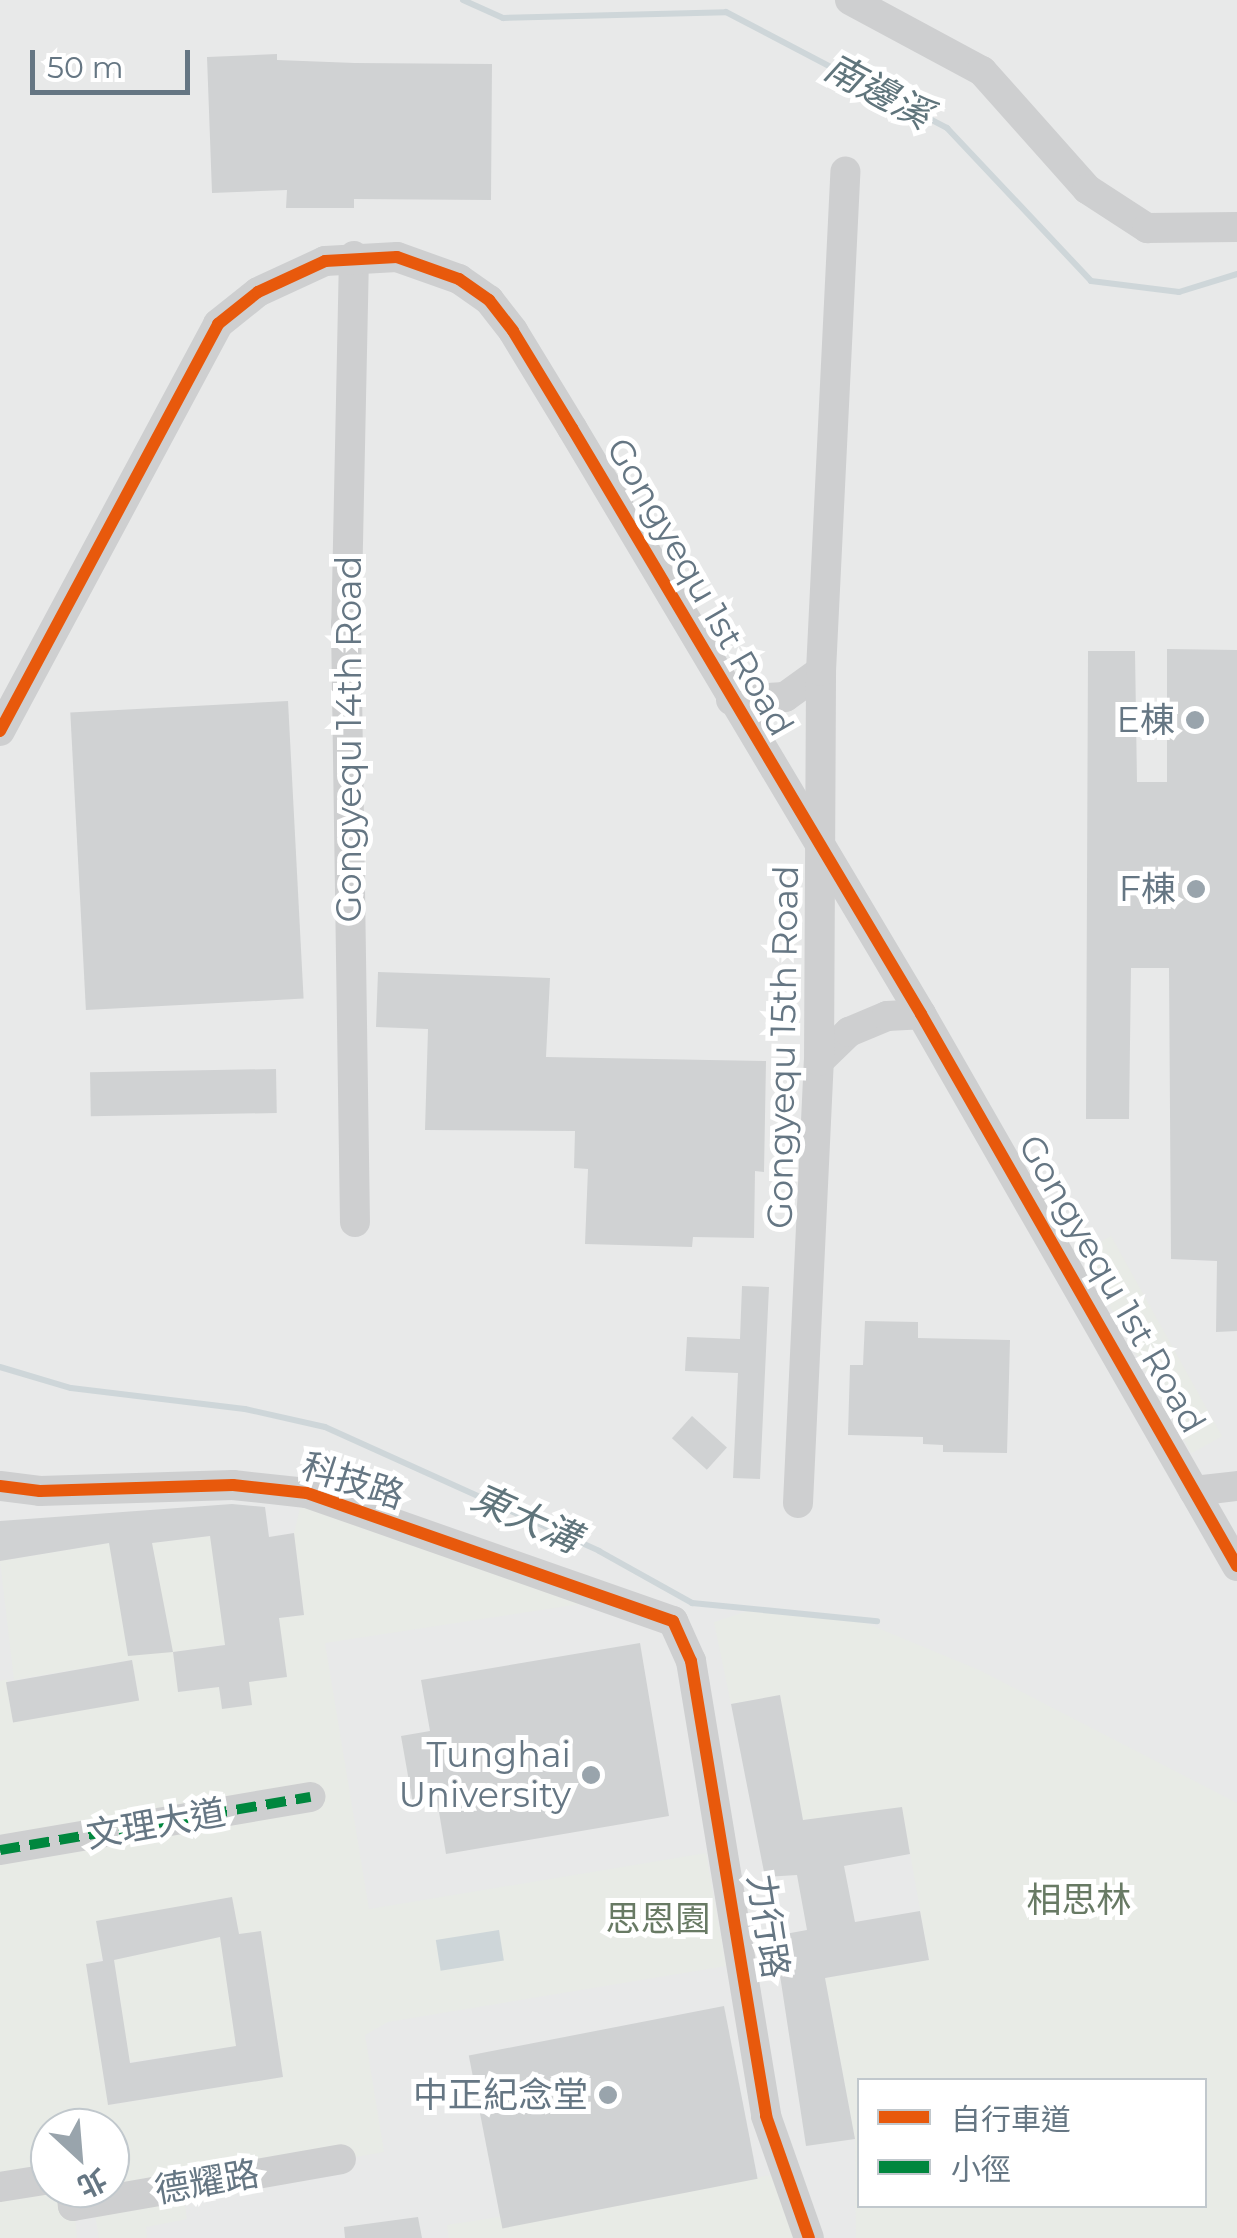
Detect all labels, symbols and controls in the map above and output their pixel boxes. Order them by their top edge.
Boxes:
scale bar [35,30,195,92]
water label: 南邊溪 [817,44,939,138]
text: 50 m [47,49,124,86]
street label: Gongyequ 1st Road [598,431,802,743]
street label: Gongyequ 14th Road [328,556,370,922]
place label: E棟 [1117,699,1175,741]
marker: E棟 [1184,709,1206,731]
street label: Gongyequ 15th Road [759,865,807,1229]
place label: F棟 [1119,868,1176,910]
marker: F棟 [1185,878,1207,900]
street label: Gongyequ 1st Road [1010,1128,1214,1440]
street label: 科技路 [297,1445,409,1517]
water label: 東大溝 [465,1474,587,1562]
place label: Tunghai University [399,1734,571,1816]
marker: Tunghai University [580,1764,602,1786]
street label: 文理大道 [83,1791,229,1857]
street label: 力行路 [739,1871,797,1981]
park label: 相思林 [1027,1879,1131,1921]
park label: 思恩園 [606,1898,710,1940]
place label: 中正紀念堂 [413,2074,588,2116]
legend [857,2078,1207,2208]
marker: 中正紀念堂 [597,2084,619,2106]
text: 自行車道 [951,2101,1071,2138]
north arrow [30,2108,130,2208]
text: 小徑 [951,2151,1011,2188]
street label: 德耀路 [152,2152,262,2212]
text: 北 [72,2162,112,2205]

